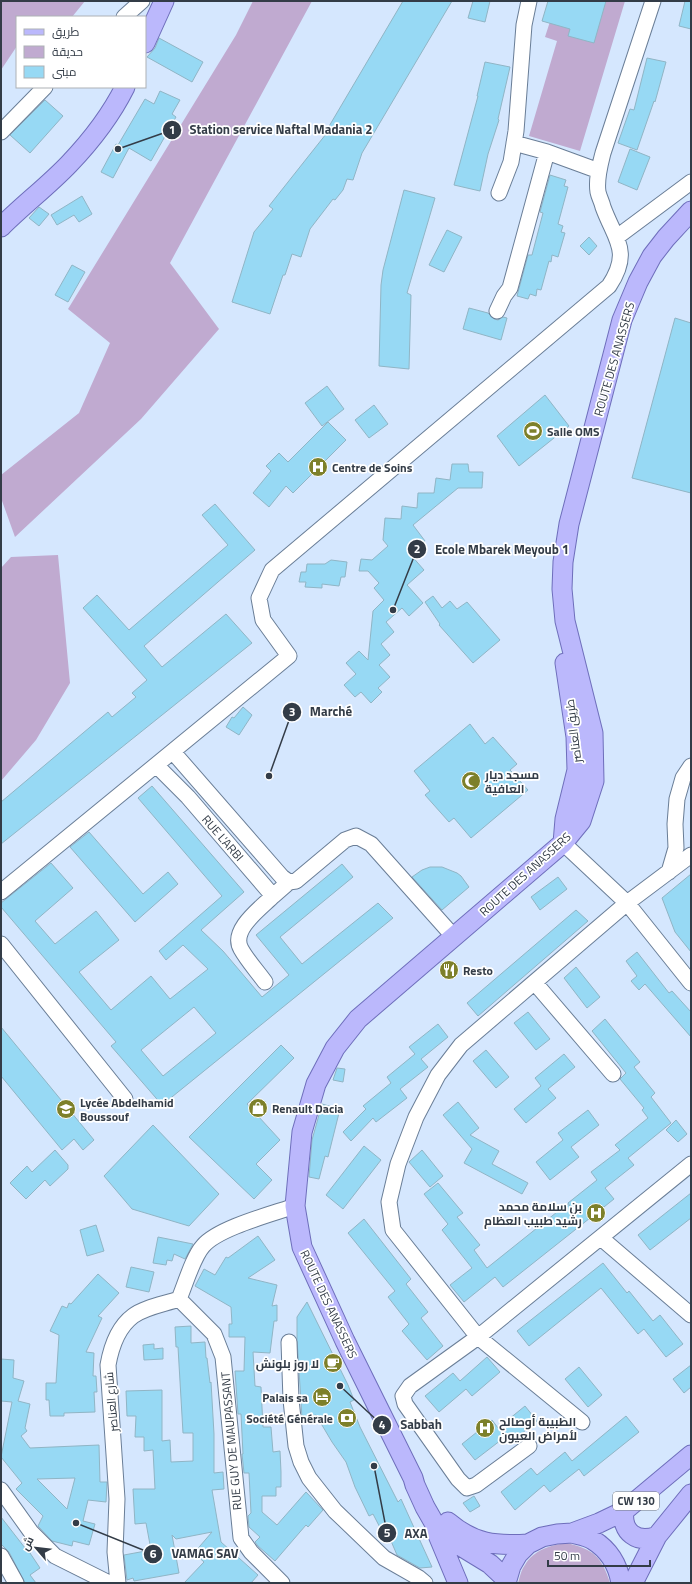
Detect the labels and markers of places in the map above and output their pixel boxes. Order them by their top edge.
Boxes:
callout: Station service Naftal Madania 2 [162,117,381,142]
sports icon: Salle OMS [522,420,544,442]
place label: Salle OMS [547,422,600,441]
hospital icon: Centre de Soins [307,456,329,478]
place label: Centre de Soins [332,458,413,477]
callout: Ecole Mbarek Meyoub 1 [407,537,577,562]
callout: Marché [282,699,360,724]
place label: مسجد ديار العافية [484,765,539,798]
mosque icon: مسجد ديار العافية [460,770,482,792]
restaurant icon: Resto [438,959,460,981]
place label: Resto [463,961,493,980]
place label: Lycée Abdelhamid Boussouf [80,1093,174,1126]
shop icon: Renault Dacia [247,1097,269,1119]
school or university icon: Lycée Abdelhamid Boussouf [55,1098,77,1120]
place label: Renault Dacia [272,1099,344,1118]
place label: بن سلامة محمد رشيد طبيب العظام [484,1197,582,1230]
hospital icon: بن سلامة محمد رشيد طبيب العظام [585,1202,607,1224]
cafe icon: لا روز بلونش [322,1352,344,1374]
place label: لا روز بلونش [256,1354,319,1373]
hotel icon: Palais sa [311,1386,333,1408]
place label: Palais sa [262,1388,308,1407]
bank icon: Société Générale [336,1407,358,1429]
place label: Société Générale [246,1409,333,1428]
callout: Sabbah [372,1412,450,1437]
place label: الطبيبة أوصالح لأمراض العيون [499,1412,577,1445]
hospital icon: الطبيبة أوصالح لأمراض العيون [474,1417,496,1439]
callout: AXA [377,1521,436,1546]
callout: VAMAG SAV [143,1541,247,1566]

